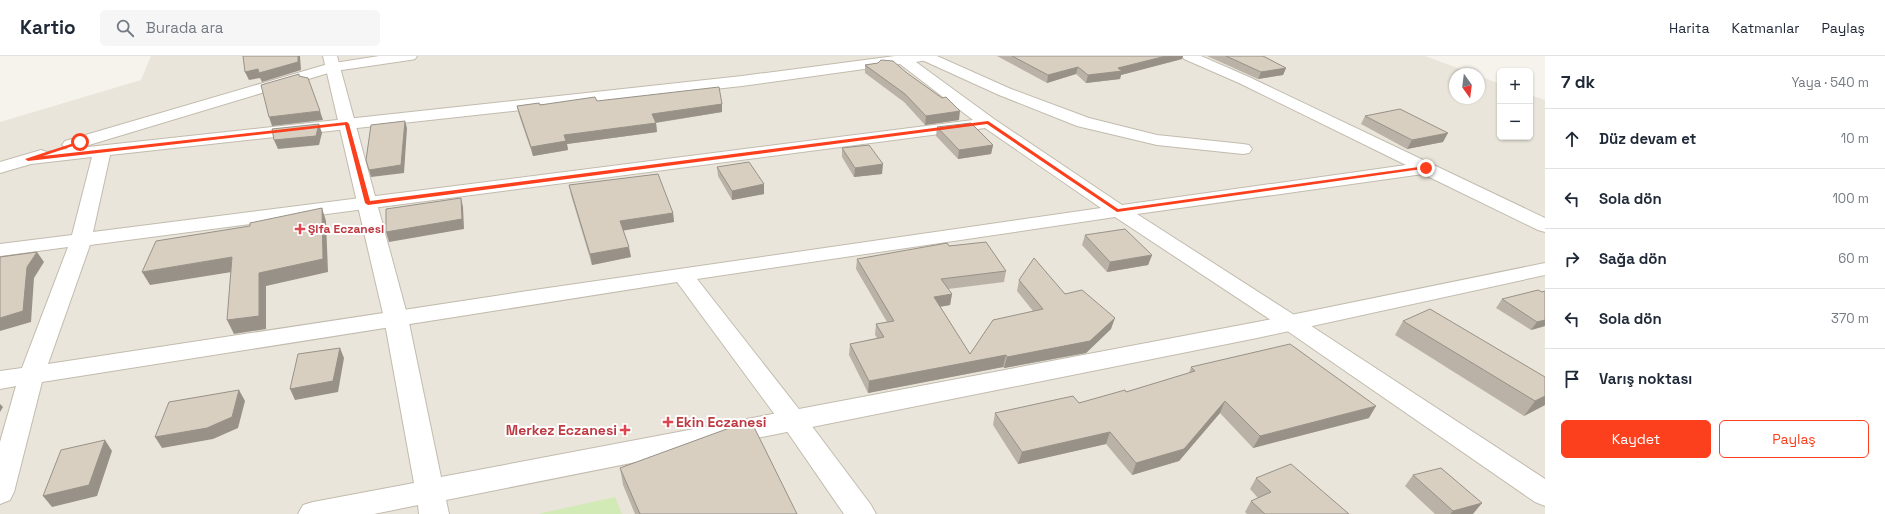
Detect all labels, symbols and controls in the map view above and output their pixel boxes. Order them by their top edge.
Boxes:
search box [100,10,380,46]
text: Kartio [20,15,76,40]
icon: search [114,17,136,39]
text: Burada ara [146,18,223,37]
text: Harita [1669,19,1709,37]
text: Katmanlar [1731,19,1800,37]
text: Paylaş [1822,19,1865,37]
north arrow [1449,68,1485,104]
map controls [1497,68,1533,140]
button: + [1497,68,1533,104]
text: 7 dk [1561,71,1595,93]
text: Yaya · 540 m [1792,74,1869,91]
button: − [1497,104,1533,140]
icon: ahead [1561,128,1583,150]
text: Düz devam et [1599,129,1696,148]
text: 10 m [1841,130,1869,147]
route start [71,133,89,151]
route end [1417,159,1435,177]
icon: left [1561,188,1583,210]
text: Sola dön [1599,189,1662,208]
text: 100 m [1832,190,1869,207]
place label: Şifa Eczanesi [308,221,384,237]
marker: Şifa Eczanesi [295,224,305,234]
icon: right [1561,248,1583,270]
text: Sağa dön [1599,249,1667,268]
text: 60 m [1838,250,1869,267]
icon: left [1561,308,1583,330]
text: Sola dön [1599,309,1662,328]
text: 370 m [1831,310,1869,327]
icon: arrive [1561,368,1583,390]
text: Varış noktası [1599,369,1692,388]
place label: Ekin Eczanesi [676,413,767,431]
marker: Ekin Eczanesi [663,417,673,427]
button: Kaydet [1561,420,1711,458]
button: Paylaş [1719,420,1869,458]
place label: Merkez Eczanesi [506,421,617,439]
marker: Merkez Eczanesi [620,425,630,435]

